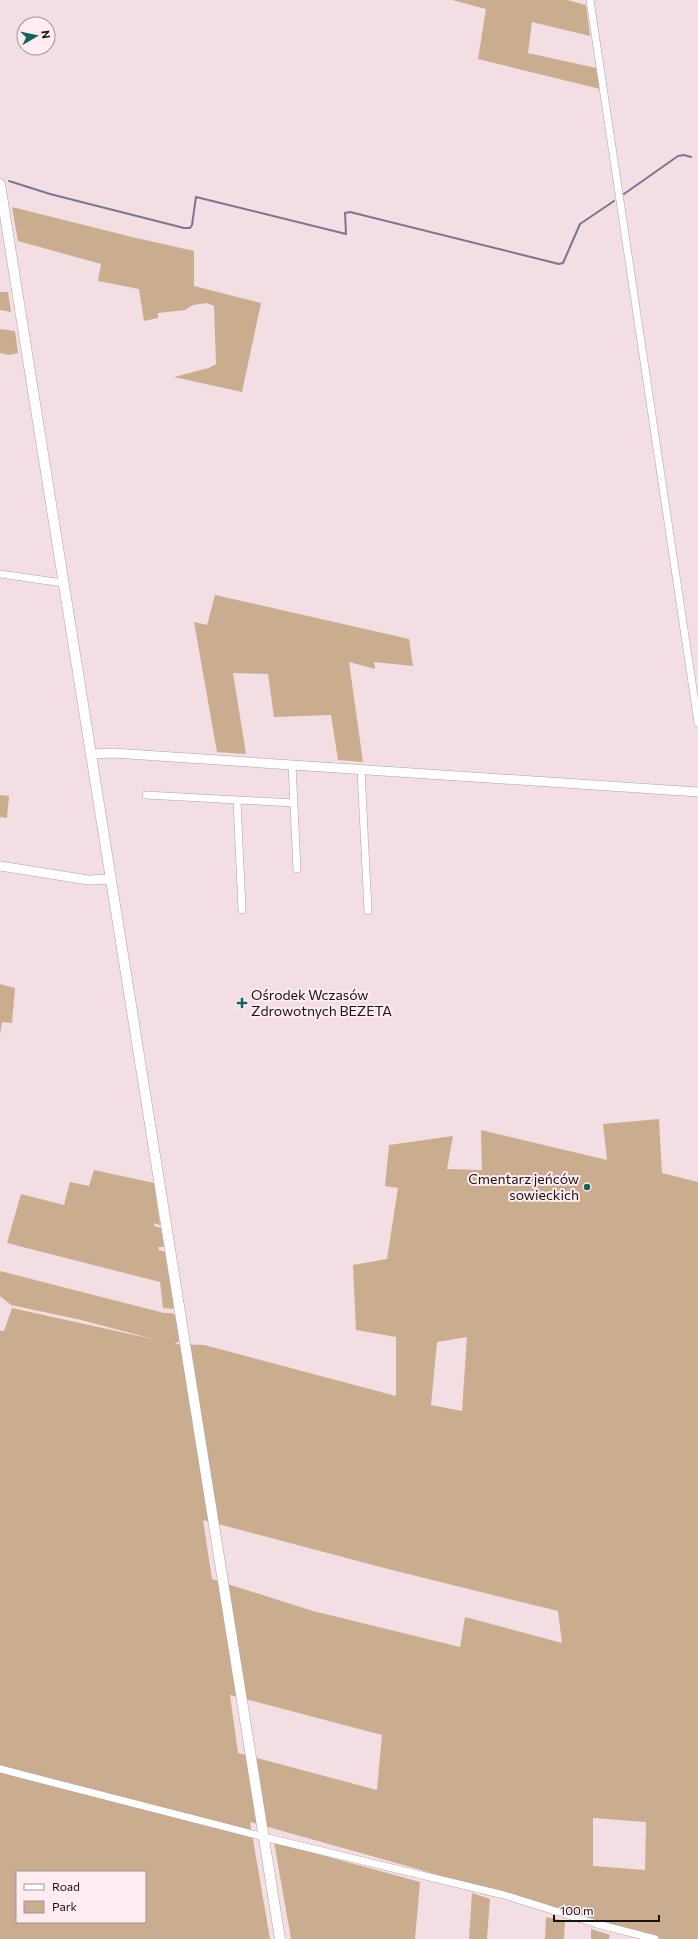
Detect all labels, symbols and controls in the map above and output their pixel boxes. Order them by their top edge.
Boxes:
north arrow [16,16,56,56]
text: N [39,29,53,39]
place label: Ośrodek Wczasów Zdrowotnych BEZETA [251,986,392,1019]
marker: Ośrodek Wczasów Zdrowotnych BEZETA [236,997,248,1009]
place label: Cmentarz jeńców sowieckich [468,1170,579,1203]
marker: Cmentarz jeńców sowieckich [582,1182,592,1192]
legend [16,1871,146,1923]
text: Road [52,1879,80,1893]
scale bar [554,1897,659,1923]
text: Park [52,1899,78,1913]
text: 100 m [560,1903,594,1917]

